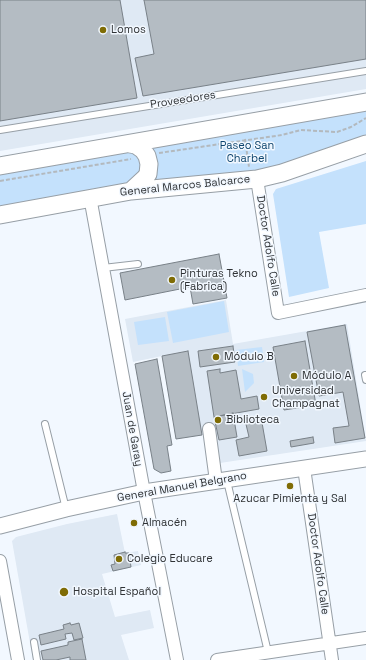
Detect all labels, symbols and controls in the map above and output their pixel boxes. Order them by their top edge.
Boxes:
place label: Lomos [111,23,146,37]
marker: Lomos [98,25,108,35]
street label: Proveedores [149,88,217,112]
park label: Paseo San Charbel [220,139,274,165]
street label: General Marcos Balcarce [119,173,251,199]
street label: Doctor Adolfo Calle [253,195,283,297]
place label: Pinturas Tekno (Fabrica) [180,267,258,293]
marker: Pinturas Tekno (Fabrica) [167,275,177,285]
place label: Módulo B [224,350,274,364]
marker: Módulo B [211,352,221,362]
place label: Módulo A [302,369,351,383]
marker: Módulo A [289,371,299,381]
place label: Universidad Champagnat [272,384,340,410]
street label: Juan de Garay [119,391,145,467]
marker: Universidad Champagnat [259,392,269,402]
place label: Biblioteca [226,413,279,427]
marker: Biblioteca [213,415,223,425]
street label: General Manuel Belgrano [116,469,248,505]
marker: Azucar Pimienta y Sal [285,481,295,491]
place label: Azucar Pimienta y Sal [233,492,347,506]
street label: Doctor Adolfo Calle [304,513,332,615]
place label: Almacén [142,516,187,530]
marker: Almacén [129,518,139,528]
place label: Colegio Educare [127,552,213,566]
marker: Colegio Educare [114,554,124,564]
place label: Hospital Español [73,585,161,599]
marker: Hospital Español [58,586,70,598]

